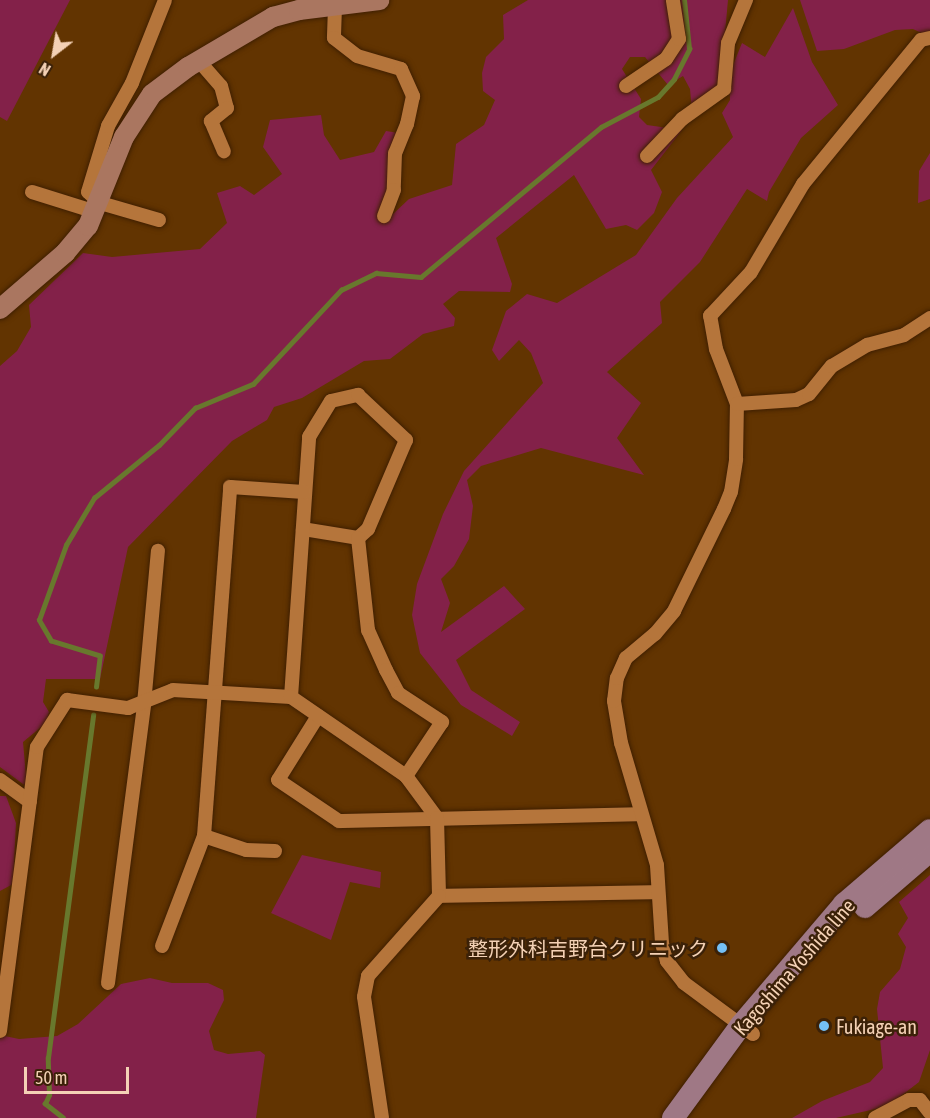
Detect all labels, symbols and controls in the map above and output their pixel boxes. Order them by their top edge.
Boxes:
north arrow [24,24,84,84]
text: N [36,59,53,80]
street label: Kagoshima Yoshida line [728,894,860,1040]
place label: 整形外科吉野台クリニック [468,936,708,960]
marker: 整形外科吉野台クリニック [713,939,731,957]
place label: Fukiage-an [836,1014,917,1038]
marker: Fukiage-an [817,1019,831,1033]
scale bar [27,1055,132,1093]
text: 50 m [35,1067,67,1088]

